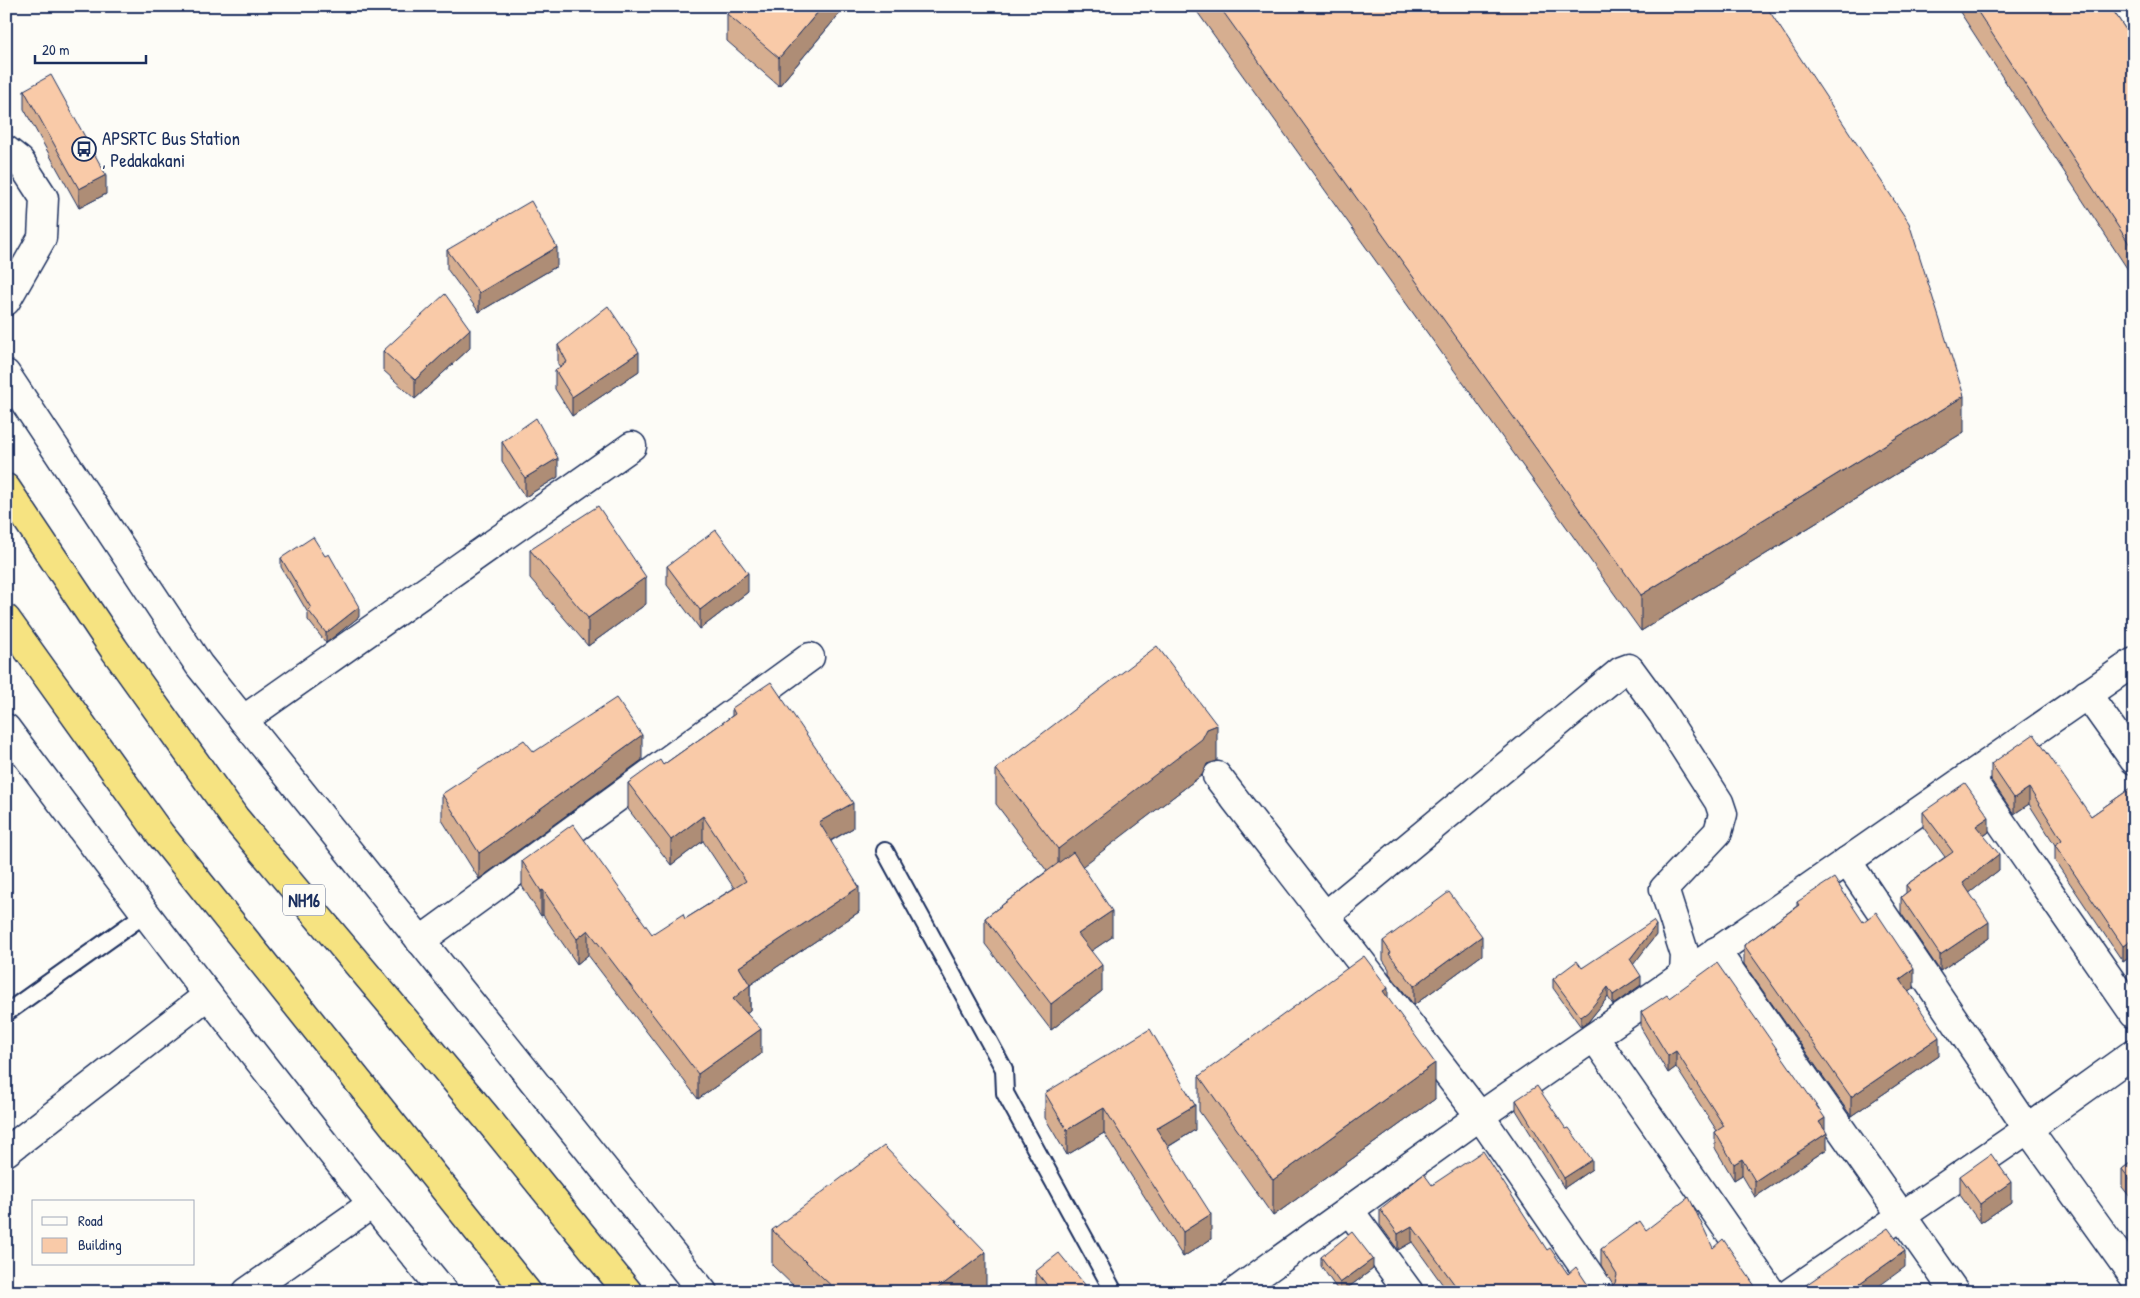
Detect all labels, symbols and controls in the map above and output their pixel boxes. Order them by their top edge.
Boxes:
scale bar [35,32,146,64]
text: 20 m [42,39,69,60]
place label: APSRTC Bus Station , Pedakakani [102,125,240,173]
bus stop icon: APSRTC Bus Station , Pedakakani [71,136,97,162]
road number: NH16 [283,884,325,916]
legend [32,1200,195,1266]
text: Road [78,1210,103,1231]
text: Building [78,1234,122,1255]

